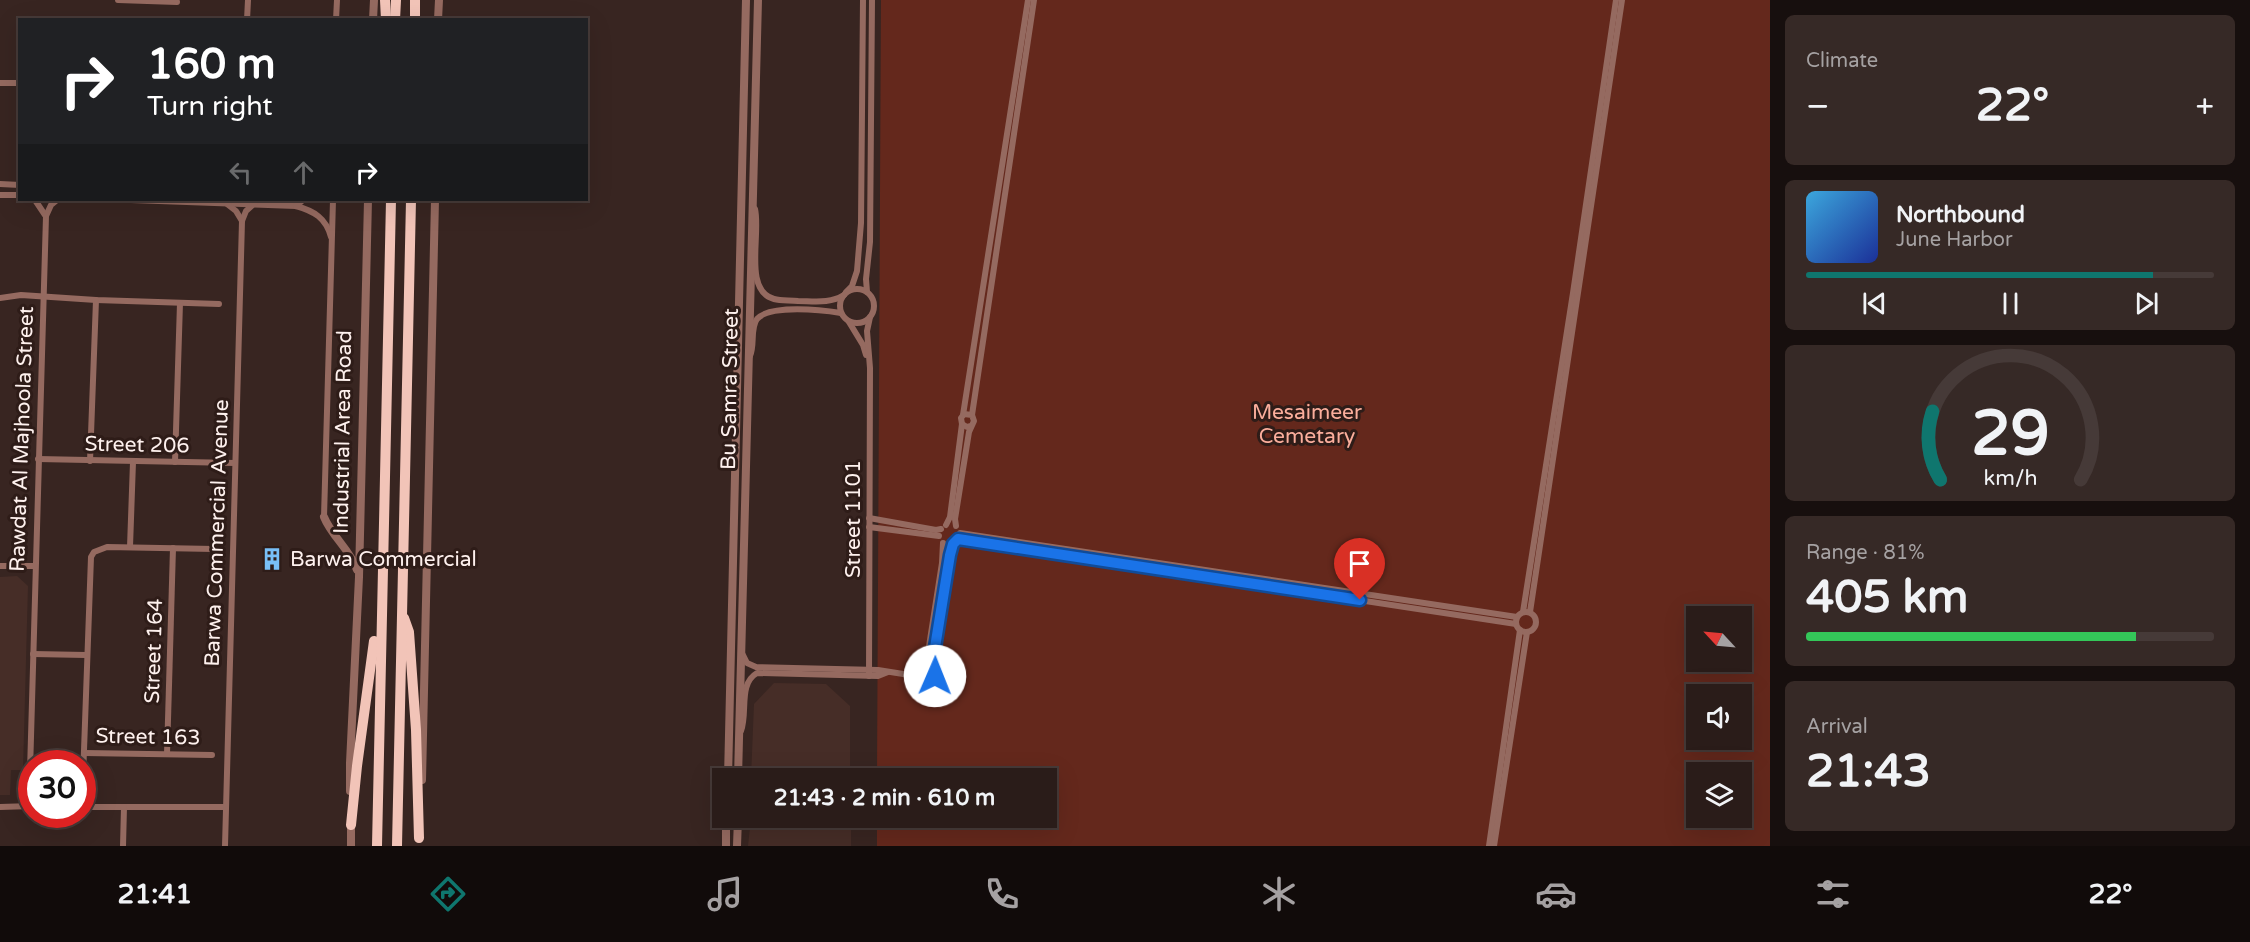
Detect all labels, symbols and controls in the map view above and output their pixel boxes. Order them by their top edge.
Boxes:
text: 160 m [147,39,276,90]
icon: right [48,42,126,120]
text: Climate [1806,49,1878,73]
text: 22° [1976,79,2049,133]
text: − [1806,87,1830,126]
text: + [2195,87,2214,126]
text: Turn right [147,90,273,123]
icon: left [224,156,257,189]
icon: ahead [287,156,320,189]
icon: right [350,156,383,189]
text: Northbound [1896,202,2025,228]
text: June Harbor [1896,228,2013,252]
icon: previous [1858,287,1891,320]
icon: pause [1994,287,2027,320]
icon: next [2130,287,2163,320]
street label: Rawdat Al Majhoola Street [5,306,39,572]
street label: Bu Samra Street [716,308,744,470]
street label: Industrial Area Road [329,330,357,534]
text: 29 [1971,397,2049,472]
street label: Barwa Commercial Avenue [200,399,234,667]
park label: Mesaimeer Cemetary [1252,400,1362,449]
street label: Street 206 [84,432,190,458]
street label: Street 1101 [841,460,866,578]
text: km/h [1983,465,2037,491]
pin [1334,538,1385,600]
text: Range · 81% [1806,541,1925,565]
building icon: Barwa Commercial [259,546,285,572]
place label: Barwa Commercial [290,547,477,572]
icon: arrive [1343,547,1376,580]
text: 405 km [1806,571,1968,625]
street label: Street 164 [140,598,168,704]
north arrow [1686,606,1752,672]
map controls [1686,606,1752,828]
position arrow [903,644,967,708]
button: sound [1686,684,1752,750]
text: Arrival [1806,715,1868,739]
street label: Street 163 [95,724,201,750]
text: 21:43 [1806,745,1931,799]
speed limit sign: 30 [18,750,96,828]
button: layers [1686,762,1752,828]
text: 21:43 · 2 min · 610 m [774,785,995,811]
icon: directions [427,873,469,915]
icon: music [704,873,746,915]
icon: phone [981,873,1023,915]
icon: climate [1258,873,1300,915]
icon: car [1535,873,1577,915]
icon: filters [1812,873,1854,915]
text: 21:41 [117,878,192,911]
text: 22° [2088,878,2133,911]

